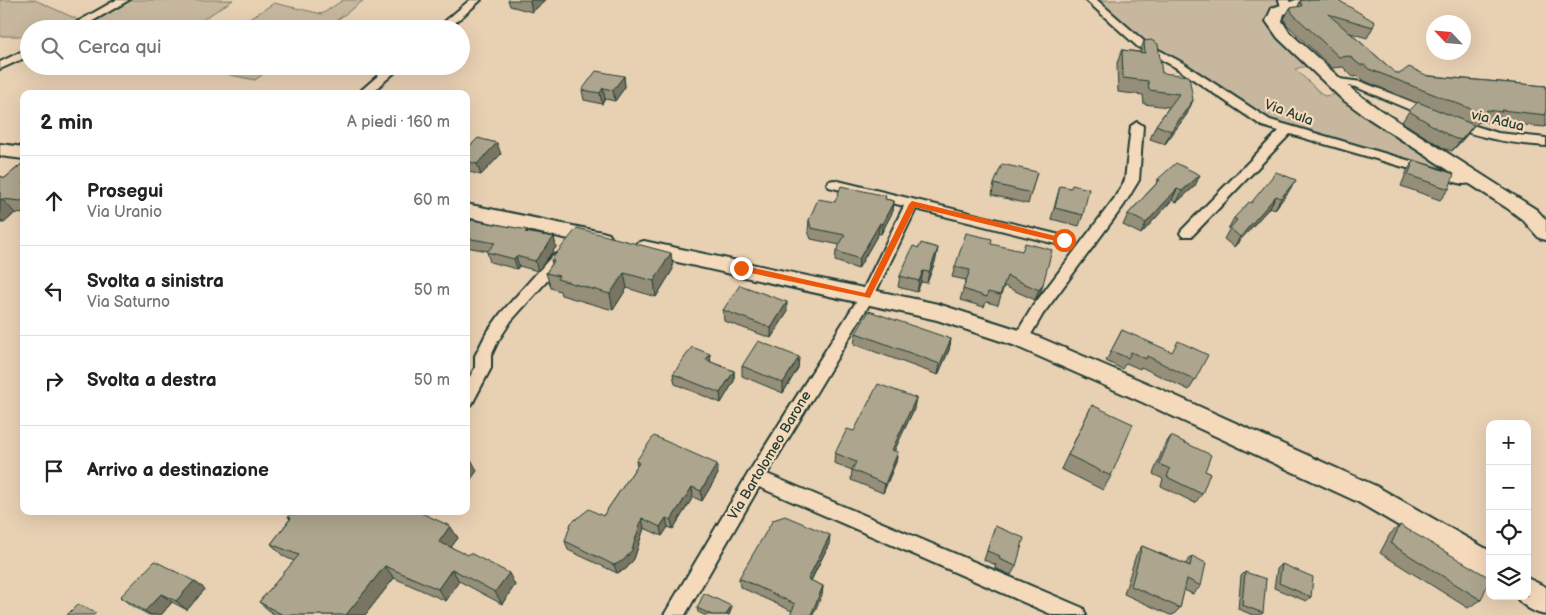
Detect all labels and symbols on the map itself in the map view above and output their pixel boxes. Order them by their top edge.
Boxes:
north arrow [1426,15,1471,60]
street label: Via Aula [1262,96,1316,129]
street label: via Adua [1469,106,1526,135]
route start [1053,229,1076,252]
route end [730,257,753,280]
street label: Via Bartolomeo Barone [724,388,815,523]

